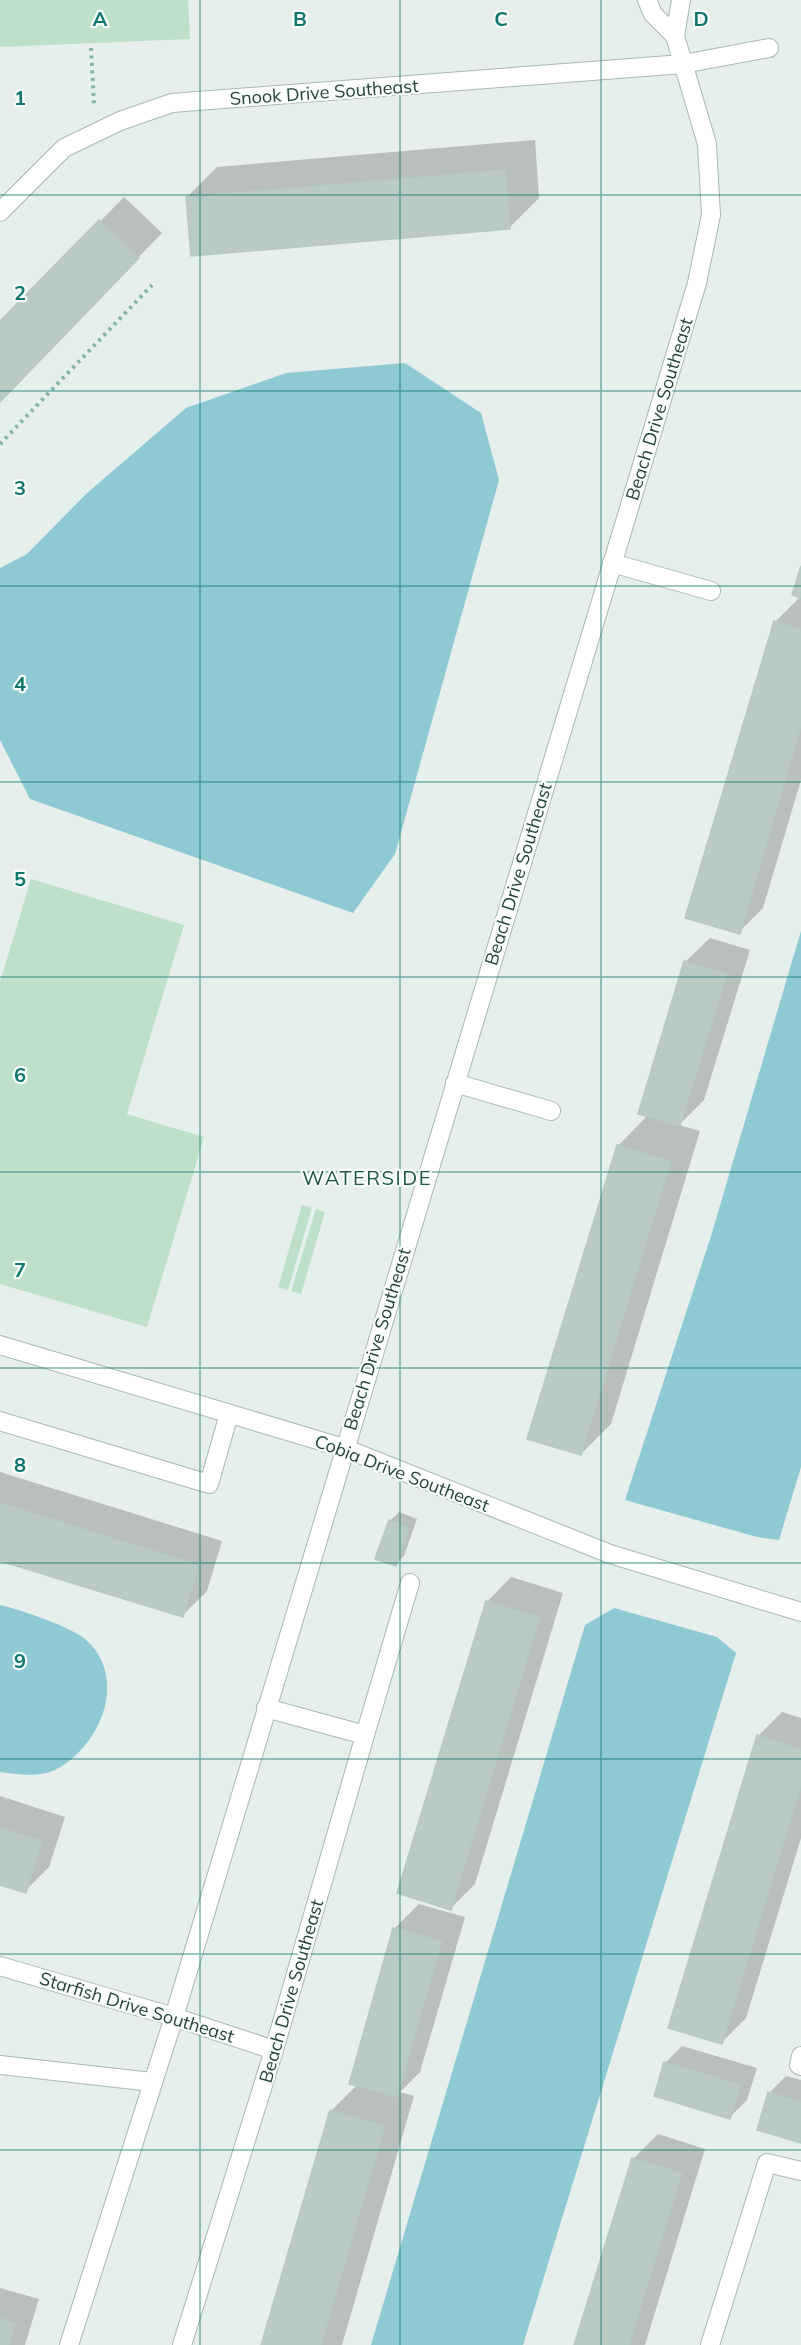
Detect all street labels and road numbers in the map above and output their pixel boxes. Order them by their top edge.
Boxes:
street label: Snook Drive Southeast [229,74,419,110]
street label: Beach Drive Southeast [620,315,698,503]
street label: Beach Drive Southeast [479,780,557,968]
street label: Beach Drive Southeast [338,1245,416,1433]
street label: Cobia Drive Southeast [311,1429,493,1517]
street label: Beach Drive Southeast [254,1897,328,2085]
street label: Starfish Drive Southeast [37,1966,237,2048]

